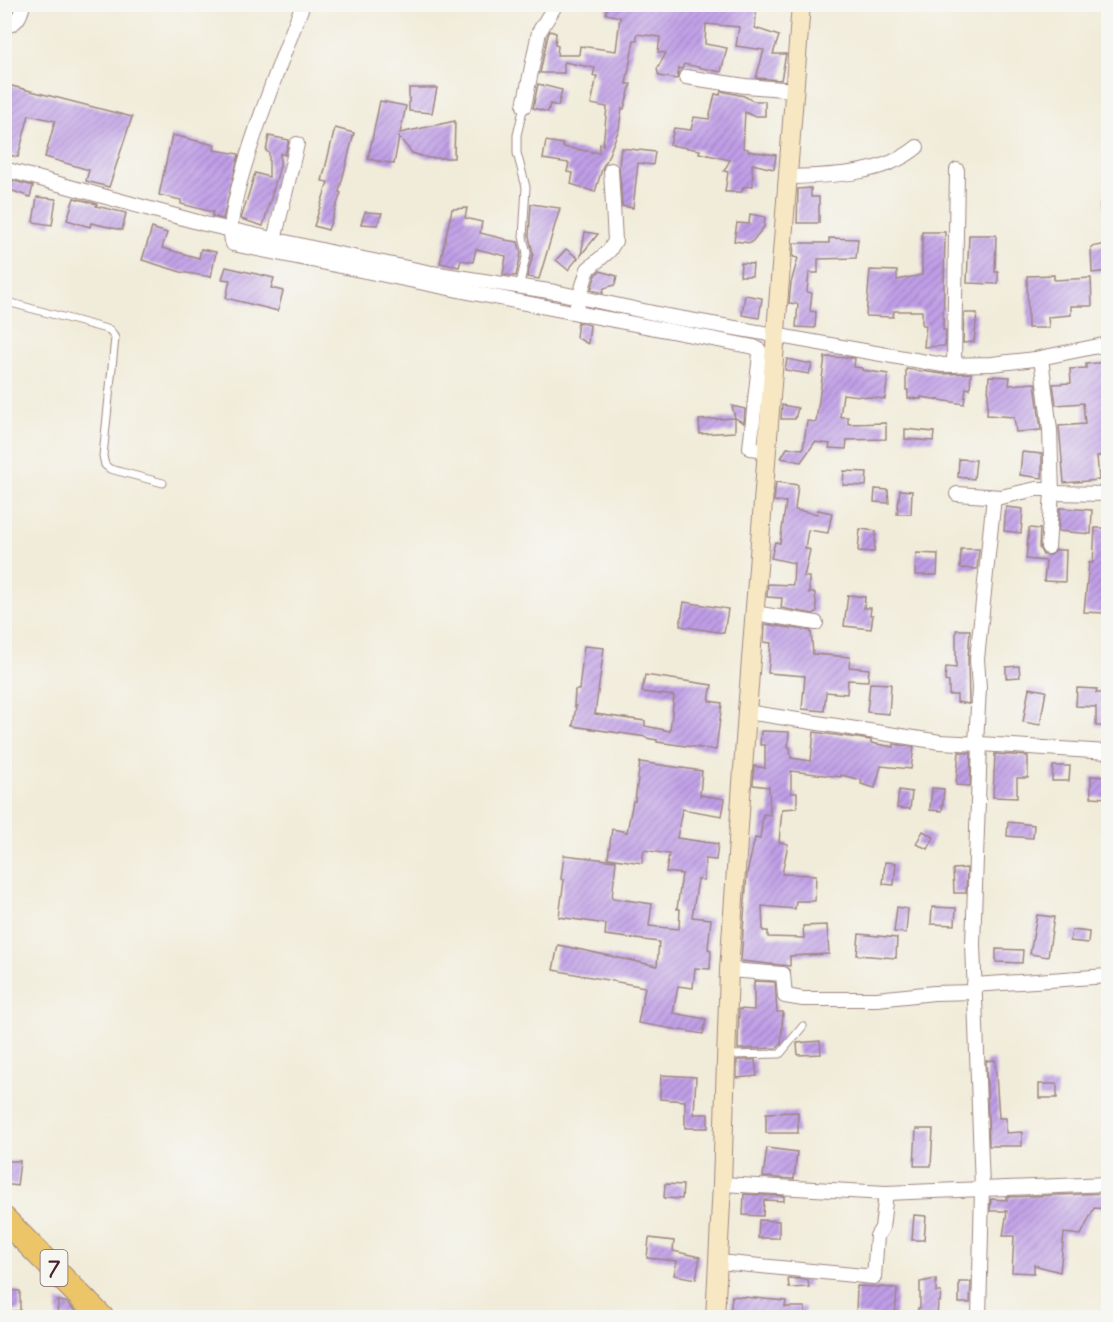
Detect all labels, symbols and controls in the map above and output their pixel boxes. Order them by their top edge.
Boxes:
road number: 7 [40,1250,68,1286]

